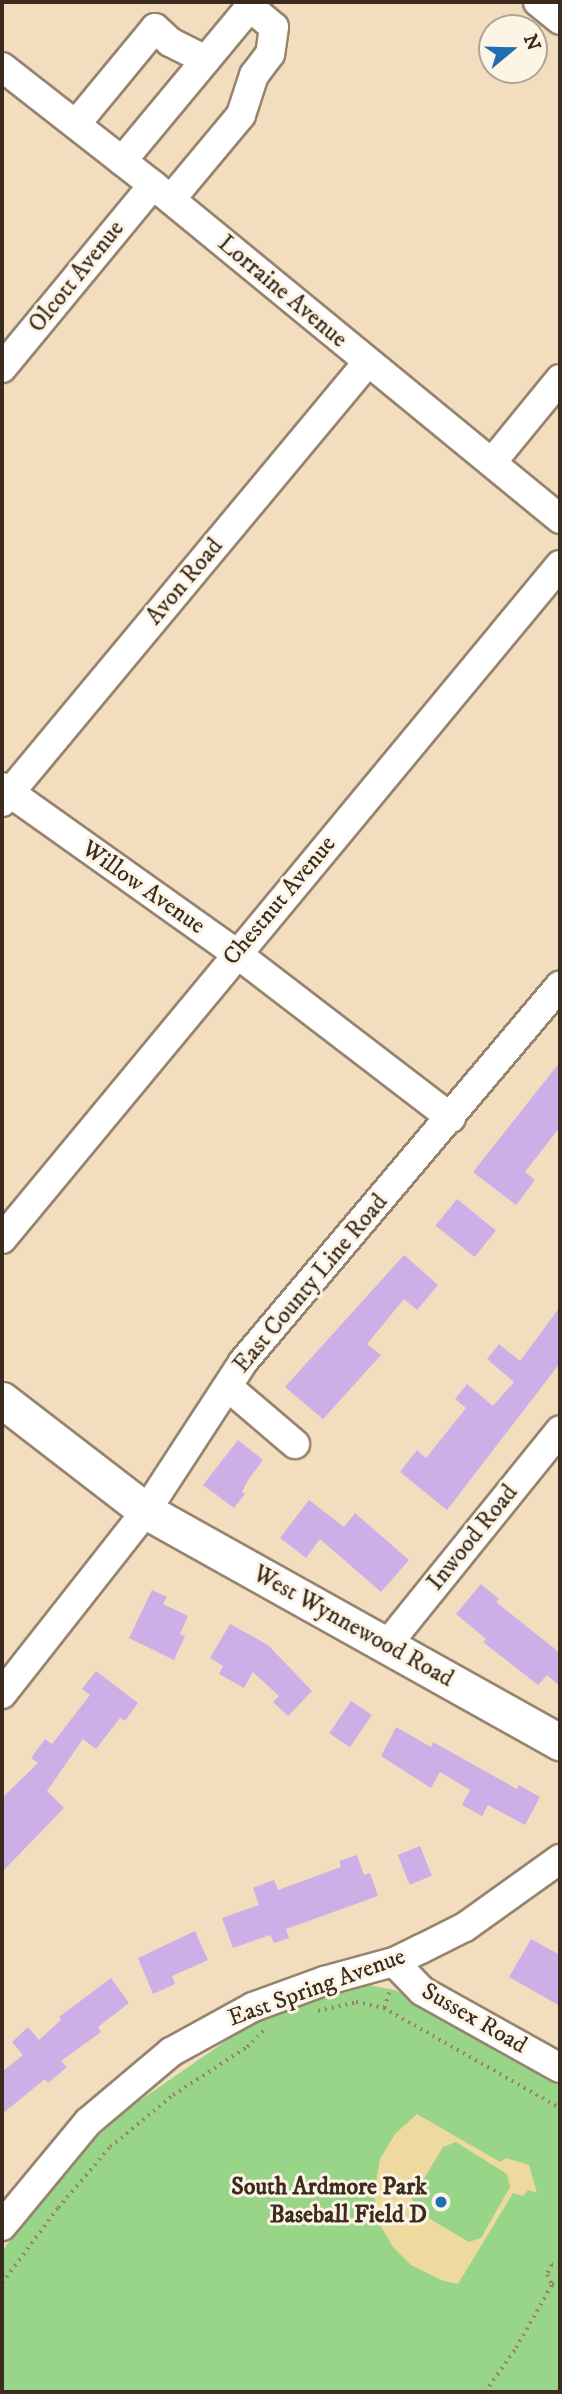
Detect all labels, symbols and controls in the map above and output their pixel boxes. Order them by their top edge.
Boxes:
north arrow [478,14,548,84]
text: N [518,32,545,54]
street label: Olcott Avenue [23,215,131,339]
street label: Lorraine Avenue [212,230,352,354]
street label: Avon Road [140,533,230,631]
street label: Chestnut Avenue [217,830,343,972]
street label: Willow Avenue [76,835,210,941]
street label: East County Line Road [228,1189,394,1379]
street label: Inwood Road [422,1479,524,1597]
street label: West Wynnewood Road [248,1560,458,1694]
street label: East Spring Avenue [225,1943,409,2033]
street label: Sussex Road [416,1977,532,2061]
place label: South Ardmore Park Baseball Field D [231,2174,427,2230]
marker: South Ardmore Park Baseball Field D [433,2194,449,2210]

